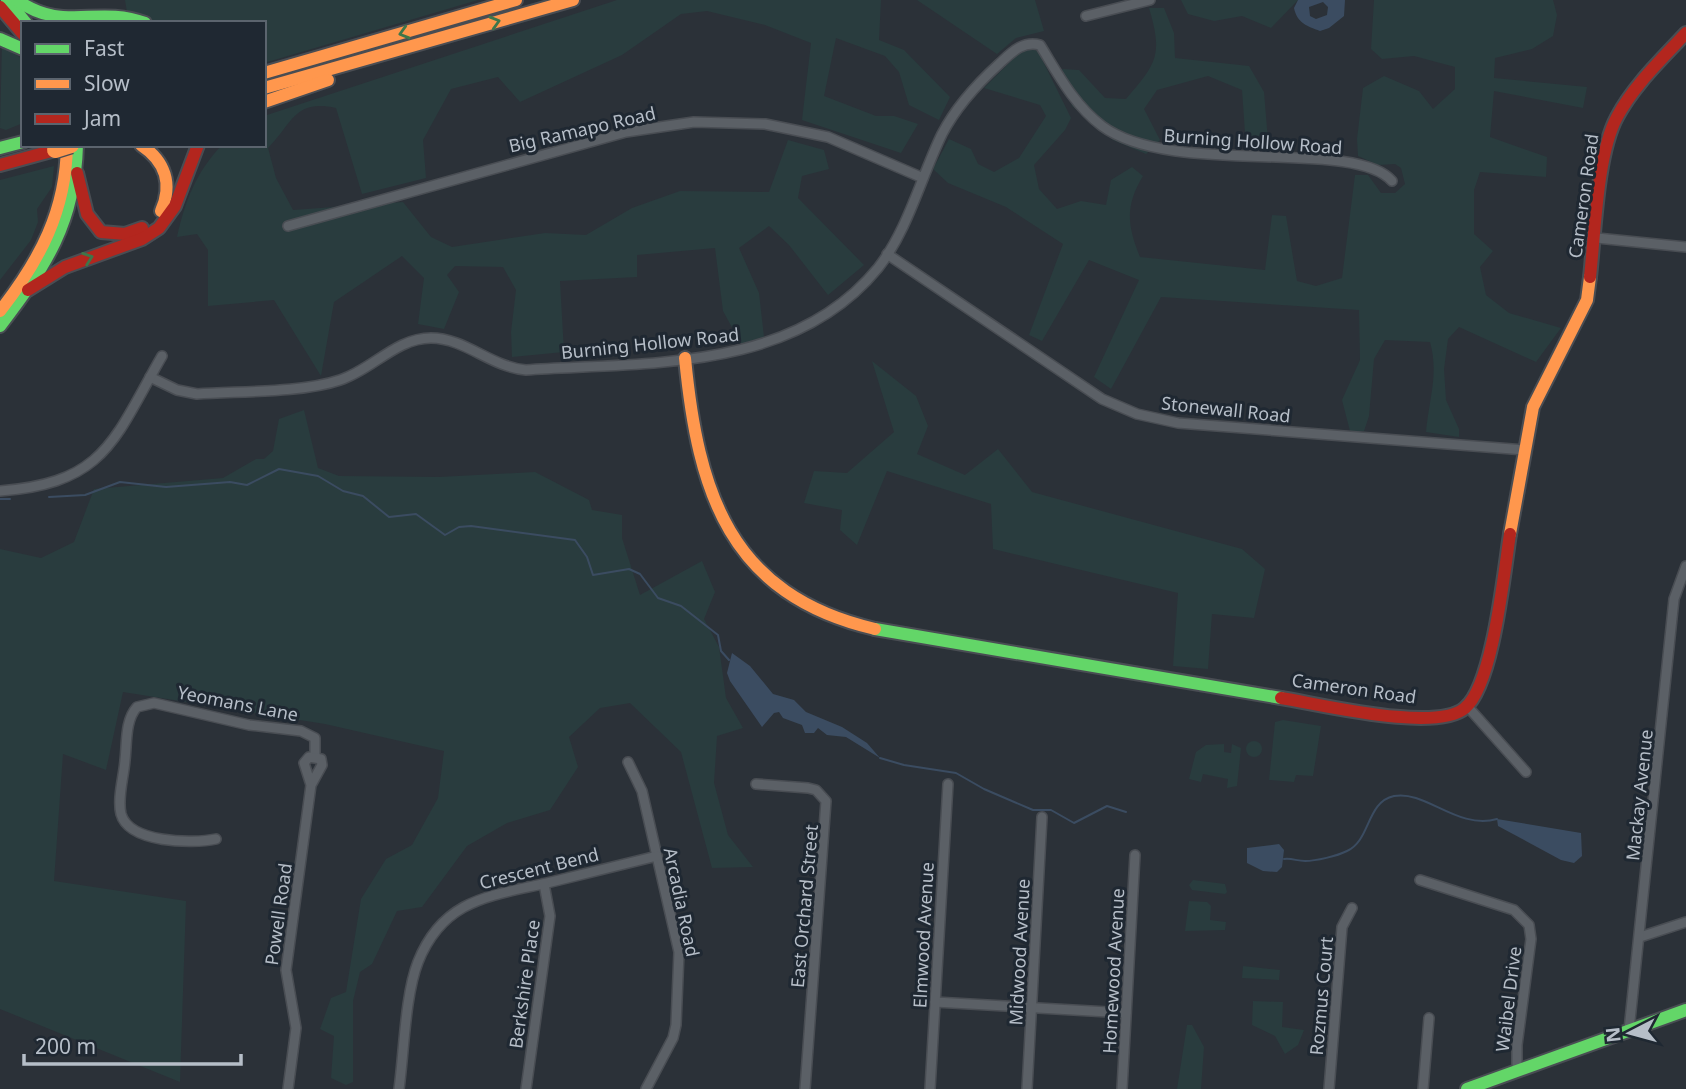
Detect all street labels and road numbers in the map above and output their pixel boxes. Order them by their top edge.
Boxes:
street label: Big Ramapo Road [506,100,658,158]
street label: Burning Hollow Road [1163,123,1343,159]
street label: Cameron Road [1562,132,1604,260]
street label: Burning Hollow Road [560,322,740,364]
street label: Stonewall Road [1160,390,1292,428]
street label: Cameron Road [1290,667,1418,709]
street label: Yeomans Lane [176,680,300,726]
street label: Mackay Avenue [1620,728,1658,862]
street label: East Orchard Street [785,823,823,989]
street label: Crescent Bend [477,842,601,894]
street label: Arcadia Road [659,845,705,959]
street label: Powell Road [259,861,297,967]
street label: Elmwood Avenue [907,861,939,1009]
street label: Midwood Avenue [1003,878,1035,1026]
street label: Homewood Avenue [1097,888,1129,1054]
street label: Berkshire Place [503,918,545,1050]
street label: Rozmus Court [1304,935,1338,1056]
street label: Waibel Drive [1490,945,1526,1053]

